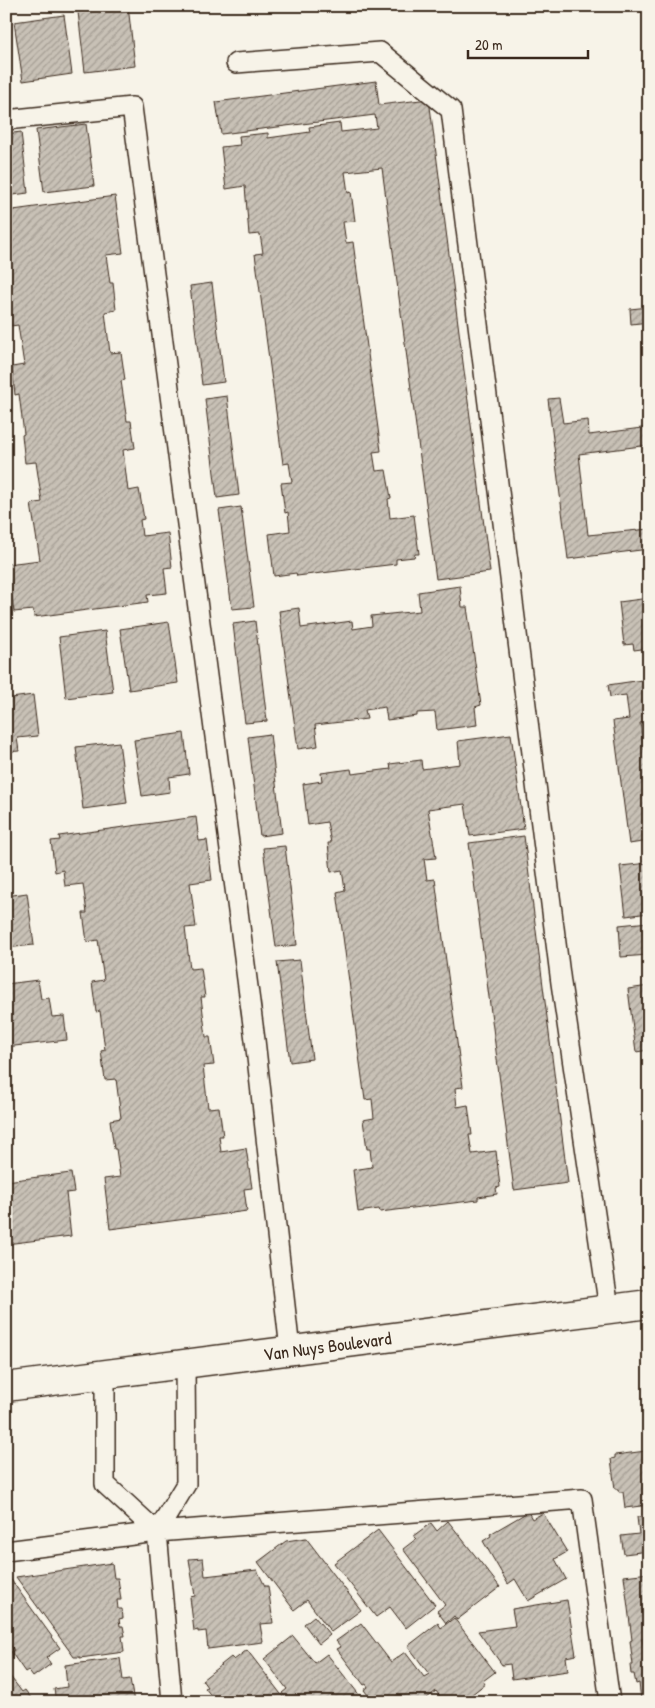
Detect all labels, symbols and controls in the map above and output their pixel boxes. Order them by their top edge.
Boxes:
scale bar [468,28,588,60]
text: 20 m [475,34,502,55]
street label: Van Nuys Boulevard [262,1325,393,1366]

